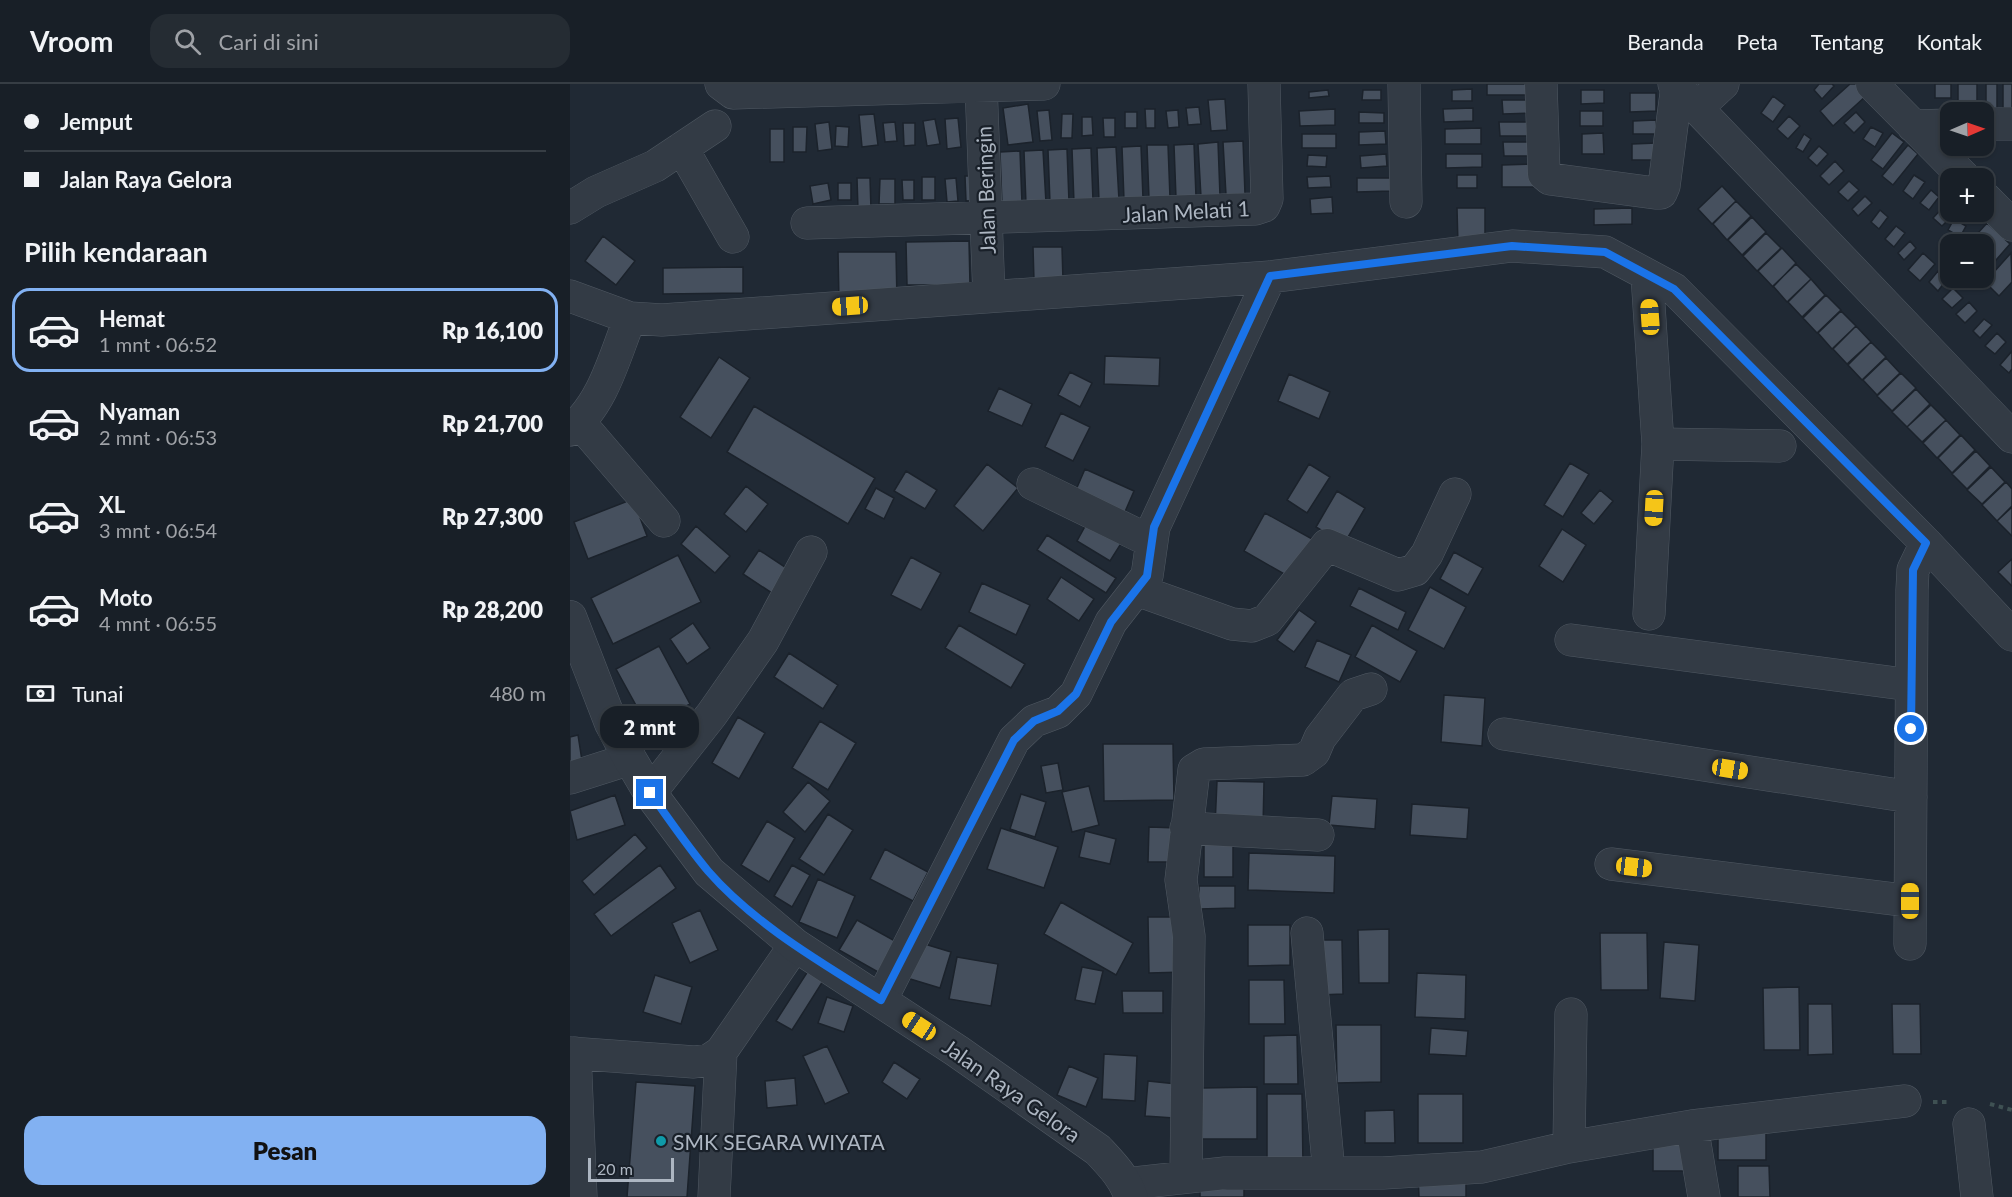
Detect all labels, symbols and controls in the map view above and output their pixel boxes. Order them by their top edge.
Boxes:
search box [150,14,570,68]
text: Vroom [30,24,114,58]
icon: search [171,25,204,58]
text: Cari di sini [219,28,319,55]
text: Beranda [1627,29,1704,54]
text: Peta [1737,29,1778,54]
text: Tentang [1811,29,1884,54]
text: Kontak [1917,29,1982,54]
north arrow [1940,102,1994,156]
map controls [1940,102,1994,288]
text: Jemput [60,108,132,135]
street label: Jalan Beringin [970,126,1000,254]
text: Jalan Raya Gelora [60,166,232,193]
button: + [1940,168,1994,222]
street label: Jalan Melati 1 [1122,195,1250,227]
button: − [1940,234,1994,288]
text: Pilih kendaraan [24,235,208,268]
car [831,296,869,316]
car [1640,298,1660,336]
icon: car [27,303,81,357]
text: Hemat [99,305,165,332]
text: Rp 16,100 [442,317,543,344]
text: 1 mnt · 06:52 [99,332,217,356]
icon: car [27,396,81,450]
text: Nyaman [99,398,180,425]
text: Rp 21,700 [442,410,543,437]
text: 2 mnt · 06:53 [99,425,217,449]
icon: car [27,489,81,543]
car [1644,490,1664,526]
text: XL [99,491,125,518]
text: Rp 27,300 [442,503,543,530]
text: 3 mnt · 06:54 [99,518,217,542]
icon: car [27,582,81,636]
text: Moto [99,584,153,611]
text: Rp 28,200 [442,596,543,623]
text: 4 mnt · 06:55 [99,611,217,635]
icon: cash [24,677,57,710]
text: Tunai [72,680,123,707]
text: 480 m [490,681,546,705]
callout: 2 mnt [601,706,700,748]
text: 2 mnt [623,715,676,739]
route start [1897,715,1924,742]
car [1711,757,1749,781]
route end [636,779,663,806]
car [1615,856,1653,878]
car [1901,883,1919,919]
car [899,1009,939,1043]
street label: Jalan Raya Gelora [938,1033,1086,1147]
button: Pesan [24,1116,546,1185]
place label: SMK SEGARA WIYATA [673,1129,885,1154]
marker: SMK SEGARA WIYATA [654,1134,668,1148]
scale bar [588,1155,674,1182]
text: 20 m [597,1159,633,1178]

